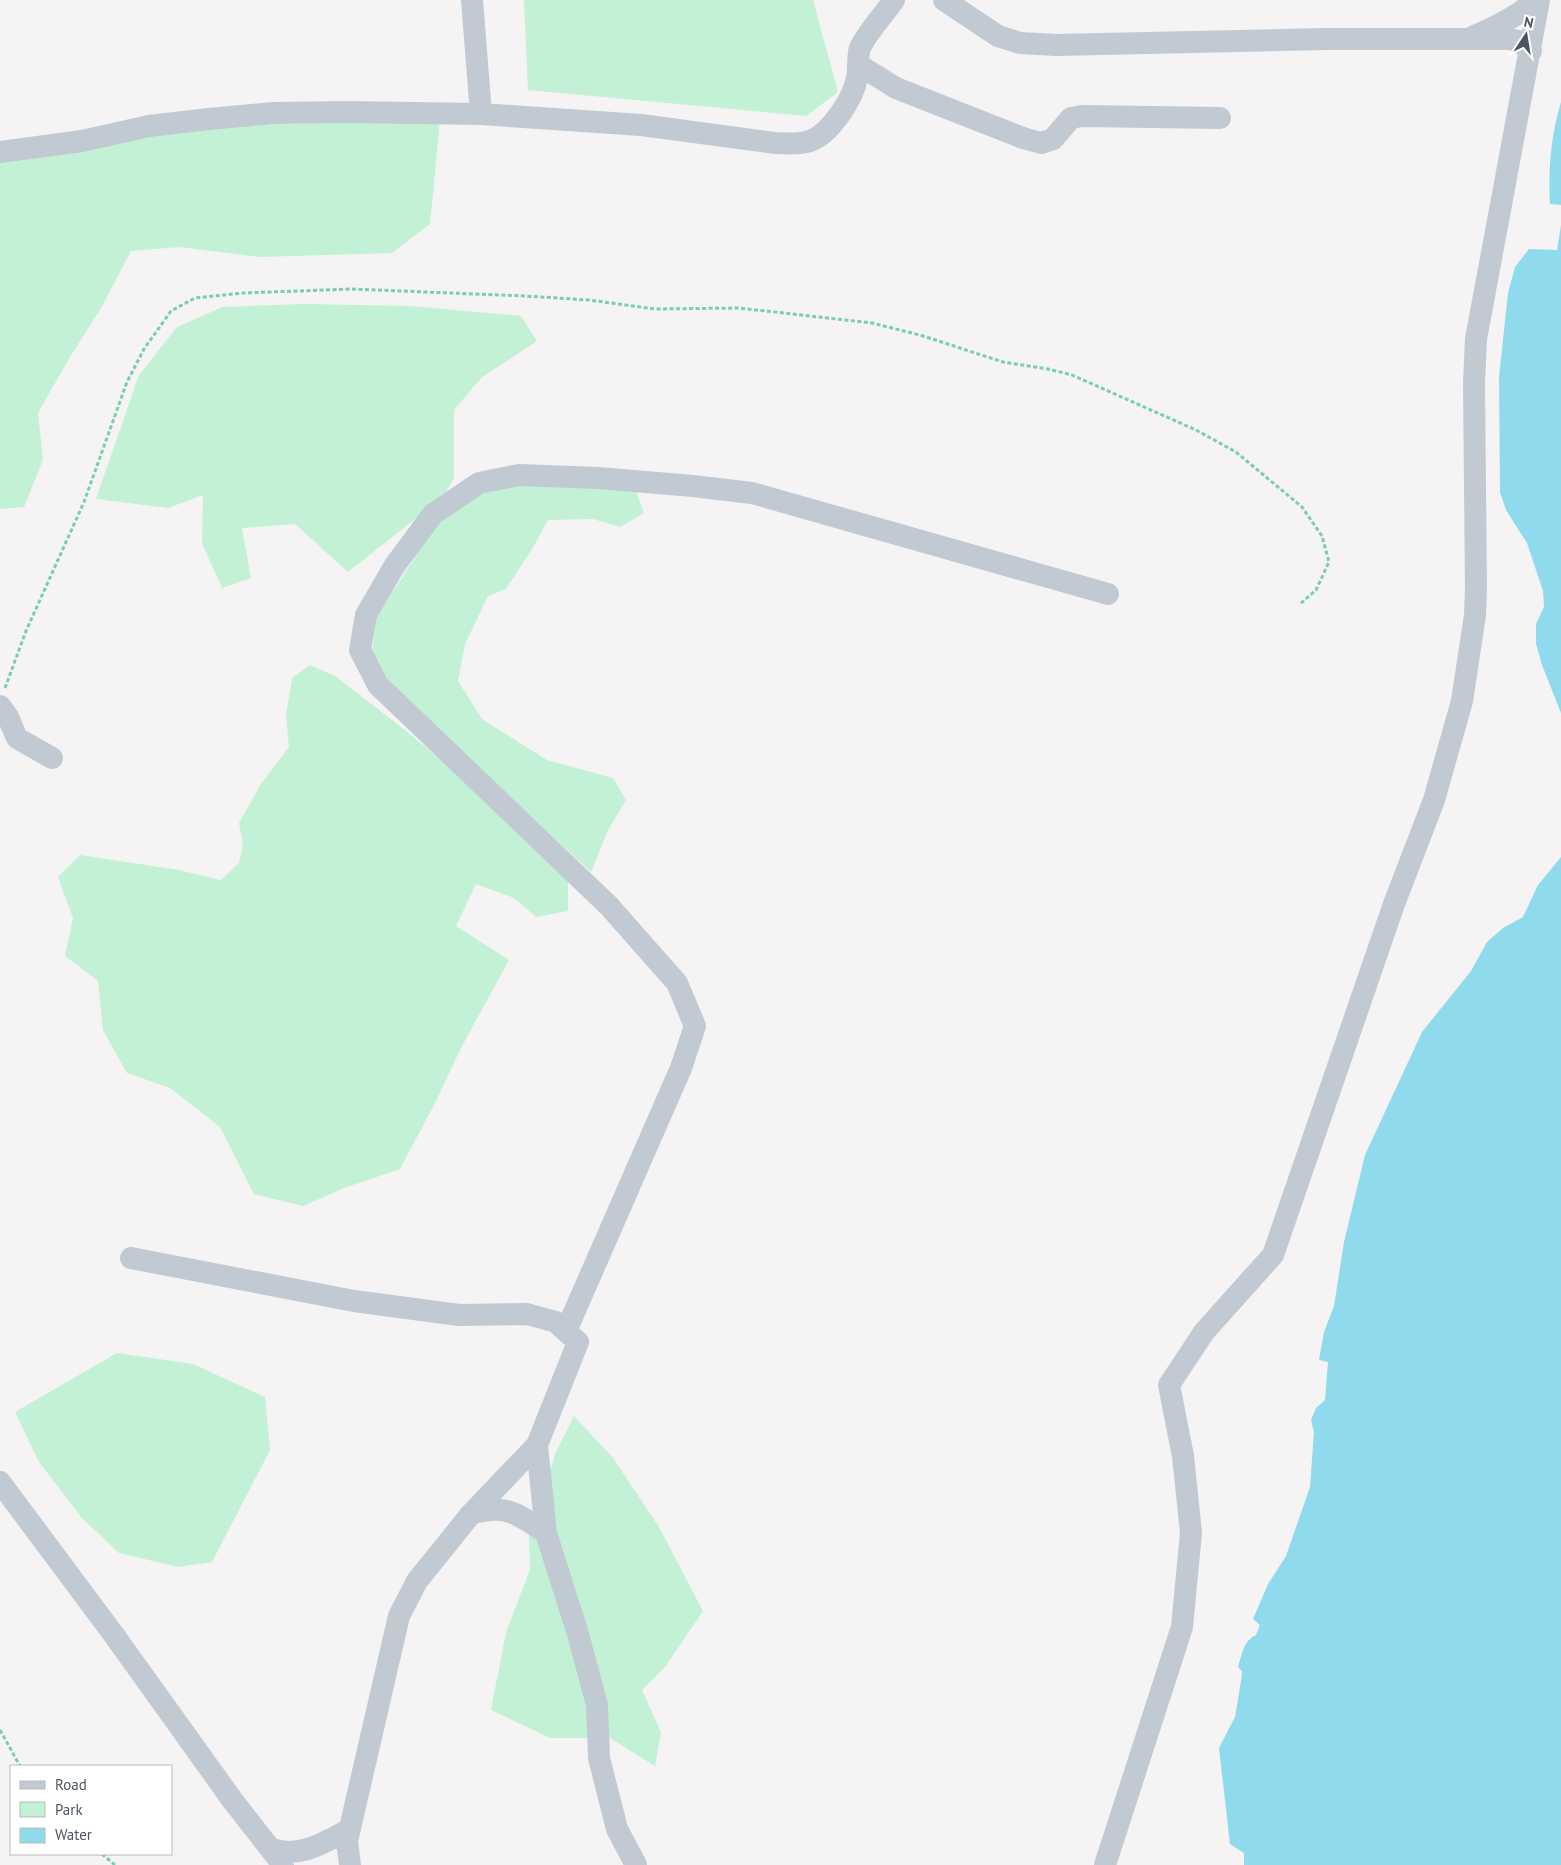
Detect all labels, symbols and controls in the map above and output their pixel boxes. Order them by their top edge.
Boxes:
north arrow [1501,10,1551,60]
text: N [1522,13,1535,32]
legend [10,1765,172,1855]
text: Road [55,1775,87,1794]
text: Park [55,1800,83,1819]
text: Water [55,1825,92,1844]

